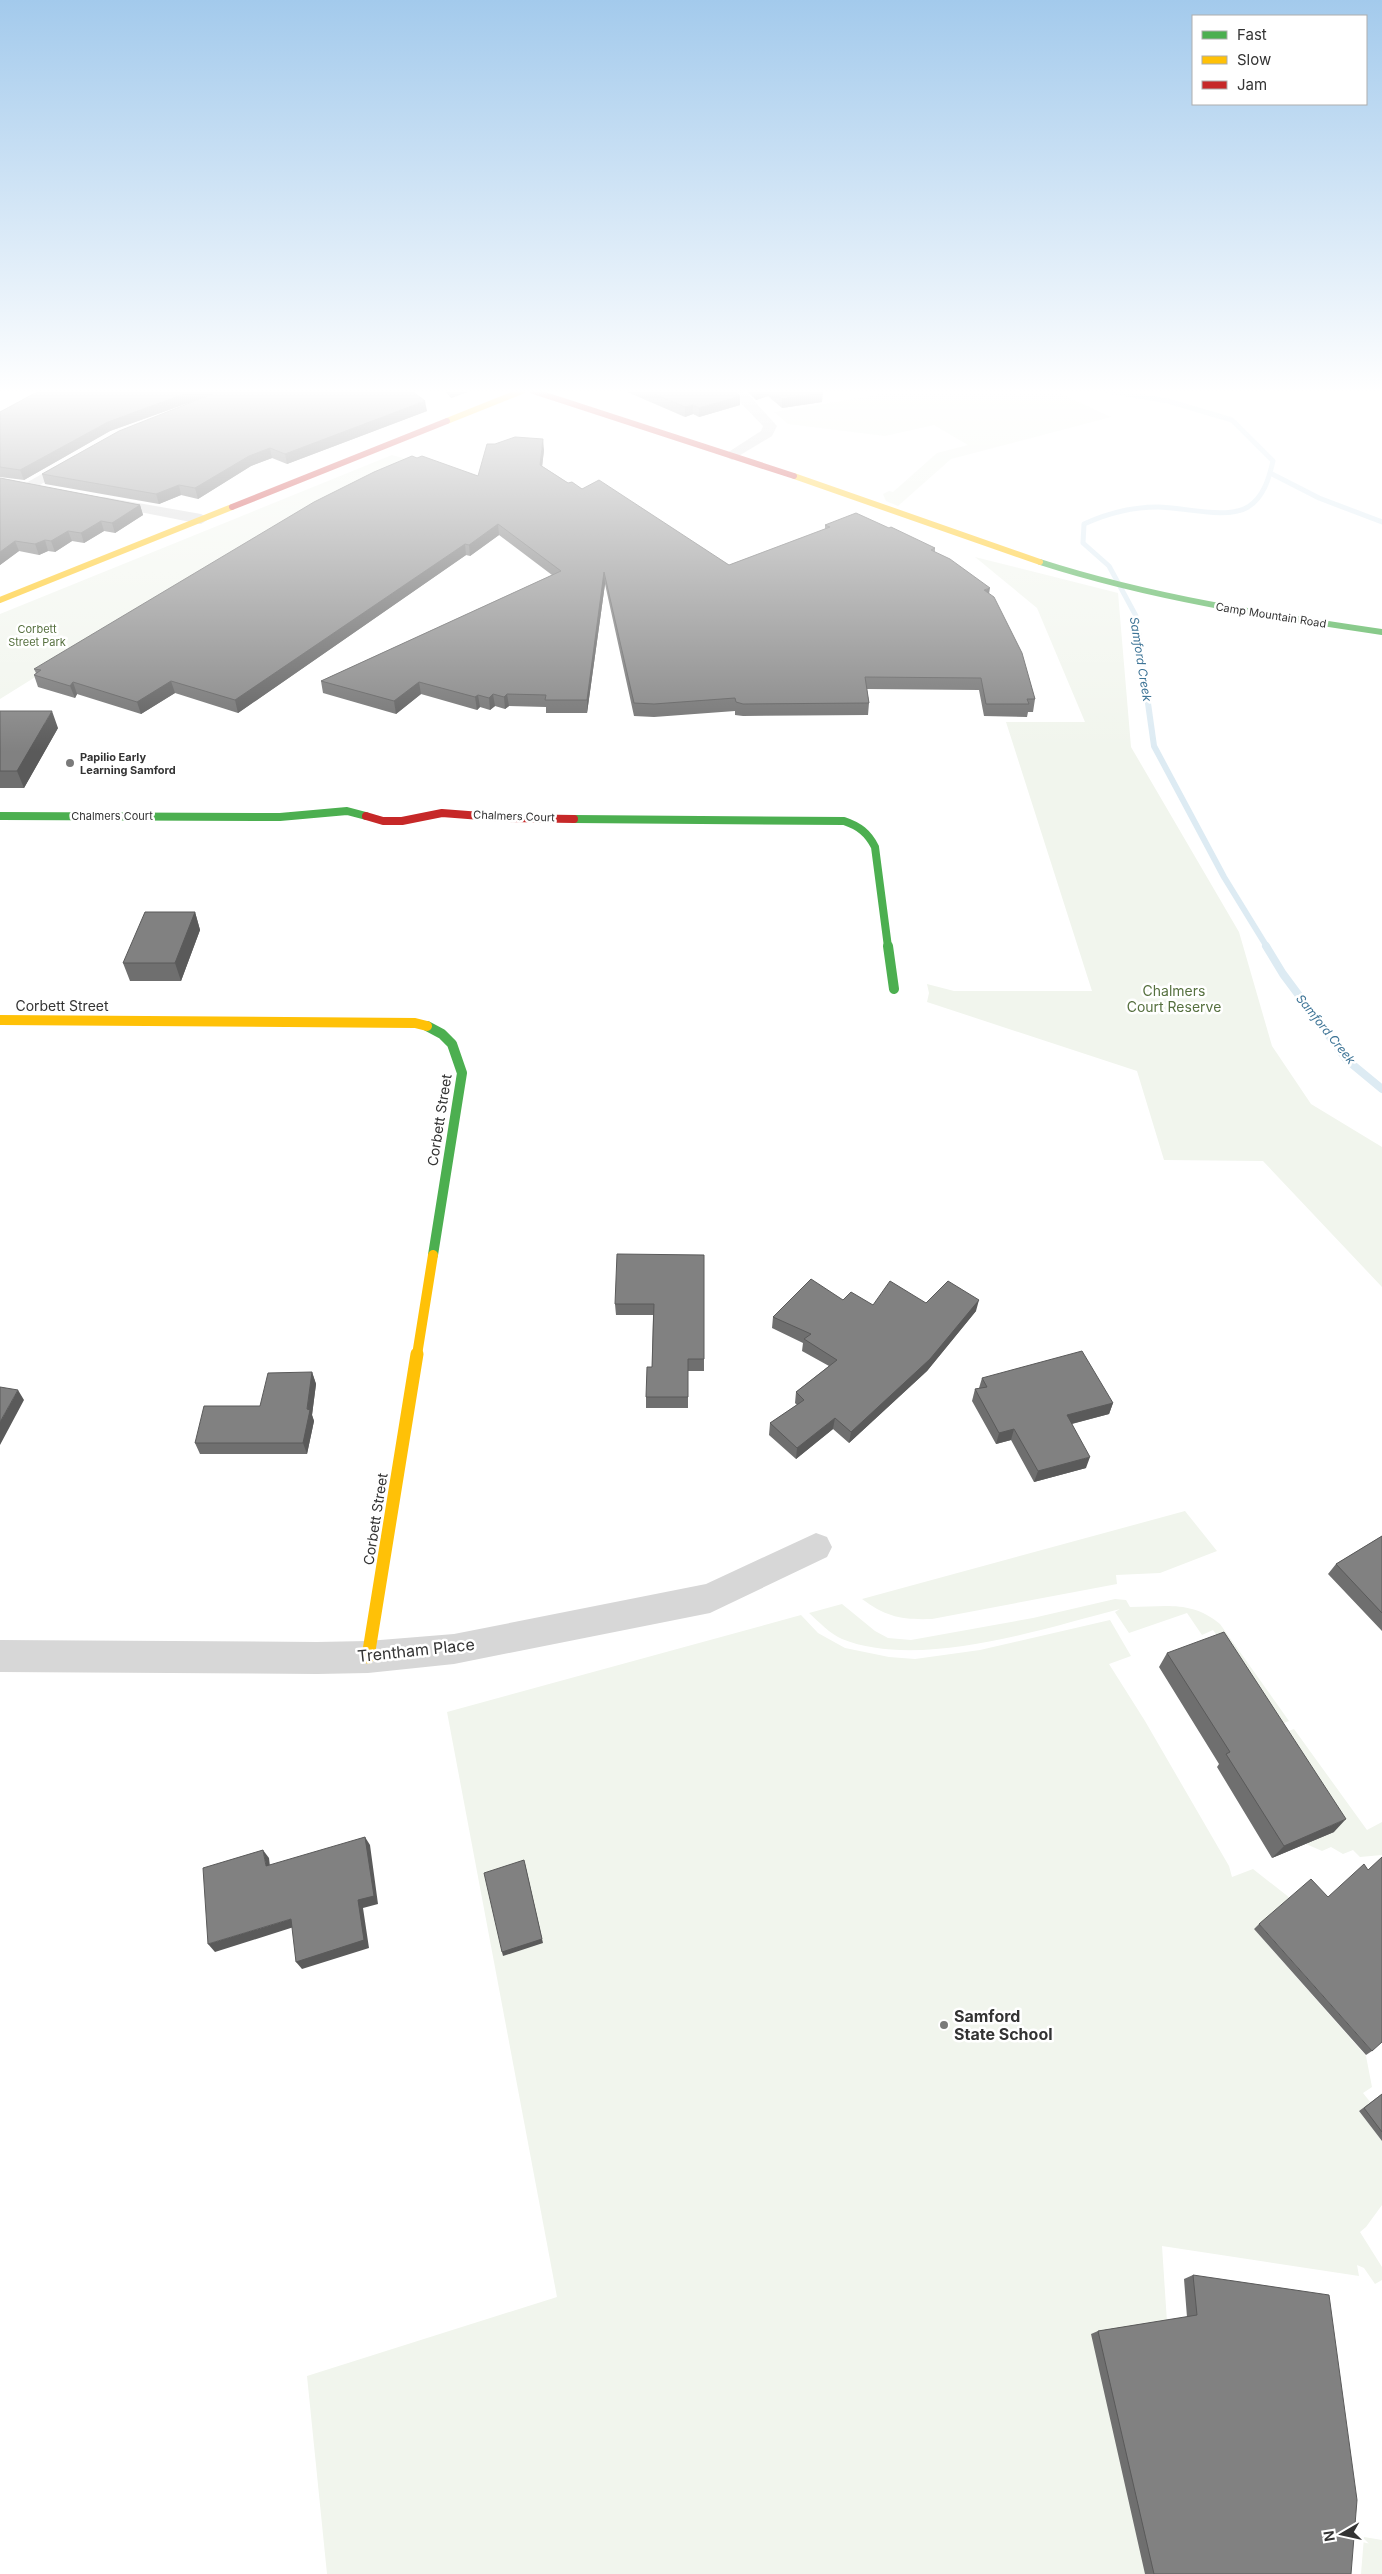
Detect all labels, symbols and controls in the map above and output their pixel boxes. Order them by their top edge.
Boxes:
legend [1192,15,1367,105]
text: Fast [1237,25,1267,44]
text: Slow [1237,50,1271,69]
text: Jam [1237,75,1267,94]
street label: Camp Mountain Road [1215,599,1327,631]
water label: Samford Creek [1127,616,1155,703]
park label: Corbett Street Park [8,622,66,649]
place label: Papilio Early Learning Samford [80,750,176,777]
marker: Papilio Early Learning Samford [64,757,76,769]
street label: Chalmers Court [473,808,555,824]
street label: Chalmers Court [71,809,153,823]
park label: Chalmers Court Reserve [1127,982,1221,1015]
water label: Samford Creek [1293,991,1359,1067]
street label: Corbett Street [15,997,109,1014]
street label: Corbett Street [423,1072,455,1167]
street label: Corbett Street [359,1471,391,1566]
street label: Trentham Place [356,1634,476,1666]
place label: Samford State School [954,2006,1053,2044]
marker: Samford State School [938,2019,950,2031]
north arrow [1317,2509,1367,2559]
text: N [1319,2530,1338,2543]

